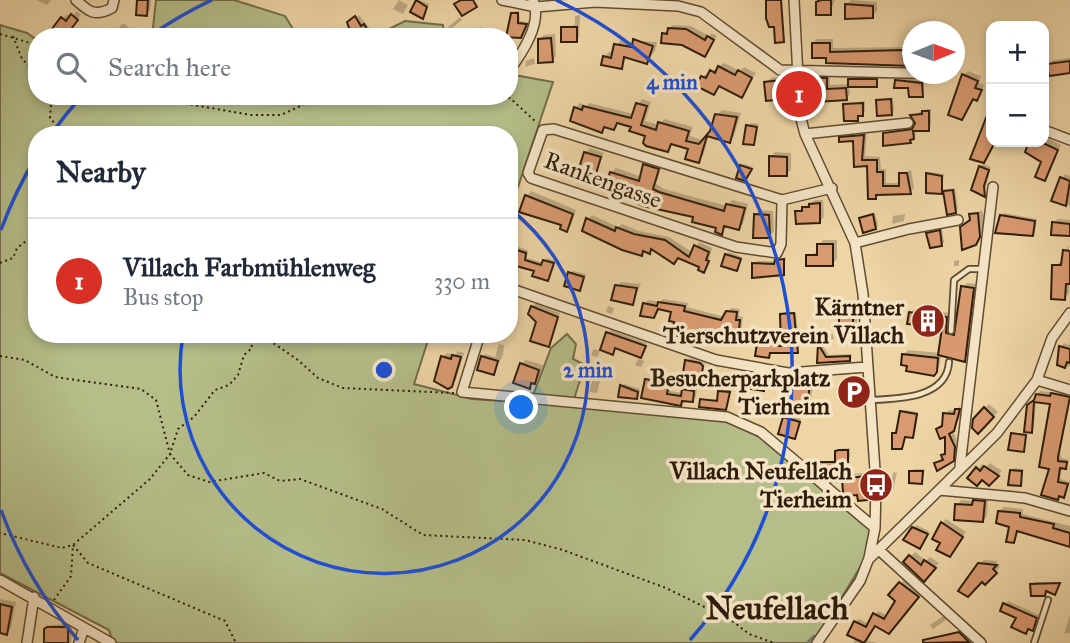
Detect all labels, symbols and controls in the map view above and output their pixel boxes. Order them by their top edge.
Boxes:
north arrow [902,21,965,84]
map controls [986,21,1049,147]
button: + [986,21,1049,84]
search box [28,28,518,105]
icon: search [52,48,90,86]
text: Search here [108,51,231,83]
pin: 1 [776,68,822,120]
text: 4 min [646,69,698,95]
button: − [986,84,1049,147]
street label: Rankengasse [540,145,666,215]
text: Nearby [56,154,146,190]
text: Villach Farbmühlenweg [123,251,375,283]
text: 1 [74,267,84,295]
text: 330 m [434,267,490,295]
text: Bus stop [123,283,204,311]
place label: Kärntner Tierschutzverein Villach [662,292,905,350]
building icon: Kärntner Tierschutzverein Villach [909,302,947,340]
text: 2 min [563,357,613,383]
centre of rings [372,358,396,382]
place label: Besucherparkplatz Tierheim [650,363,831,421]
parking icon: Besucherparkplatz Tierheim [835,373,873,411]
your location [504,390,538,424]
place label: Villach Neufellach Tierheim [669,456,853,514]
bus stop icon: Villach Neufellach Tierheim [857,466,895,504]
district label: Neufellach [706,589,849,628]

